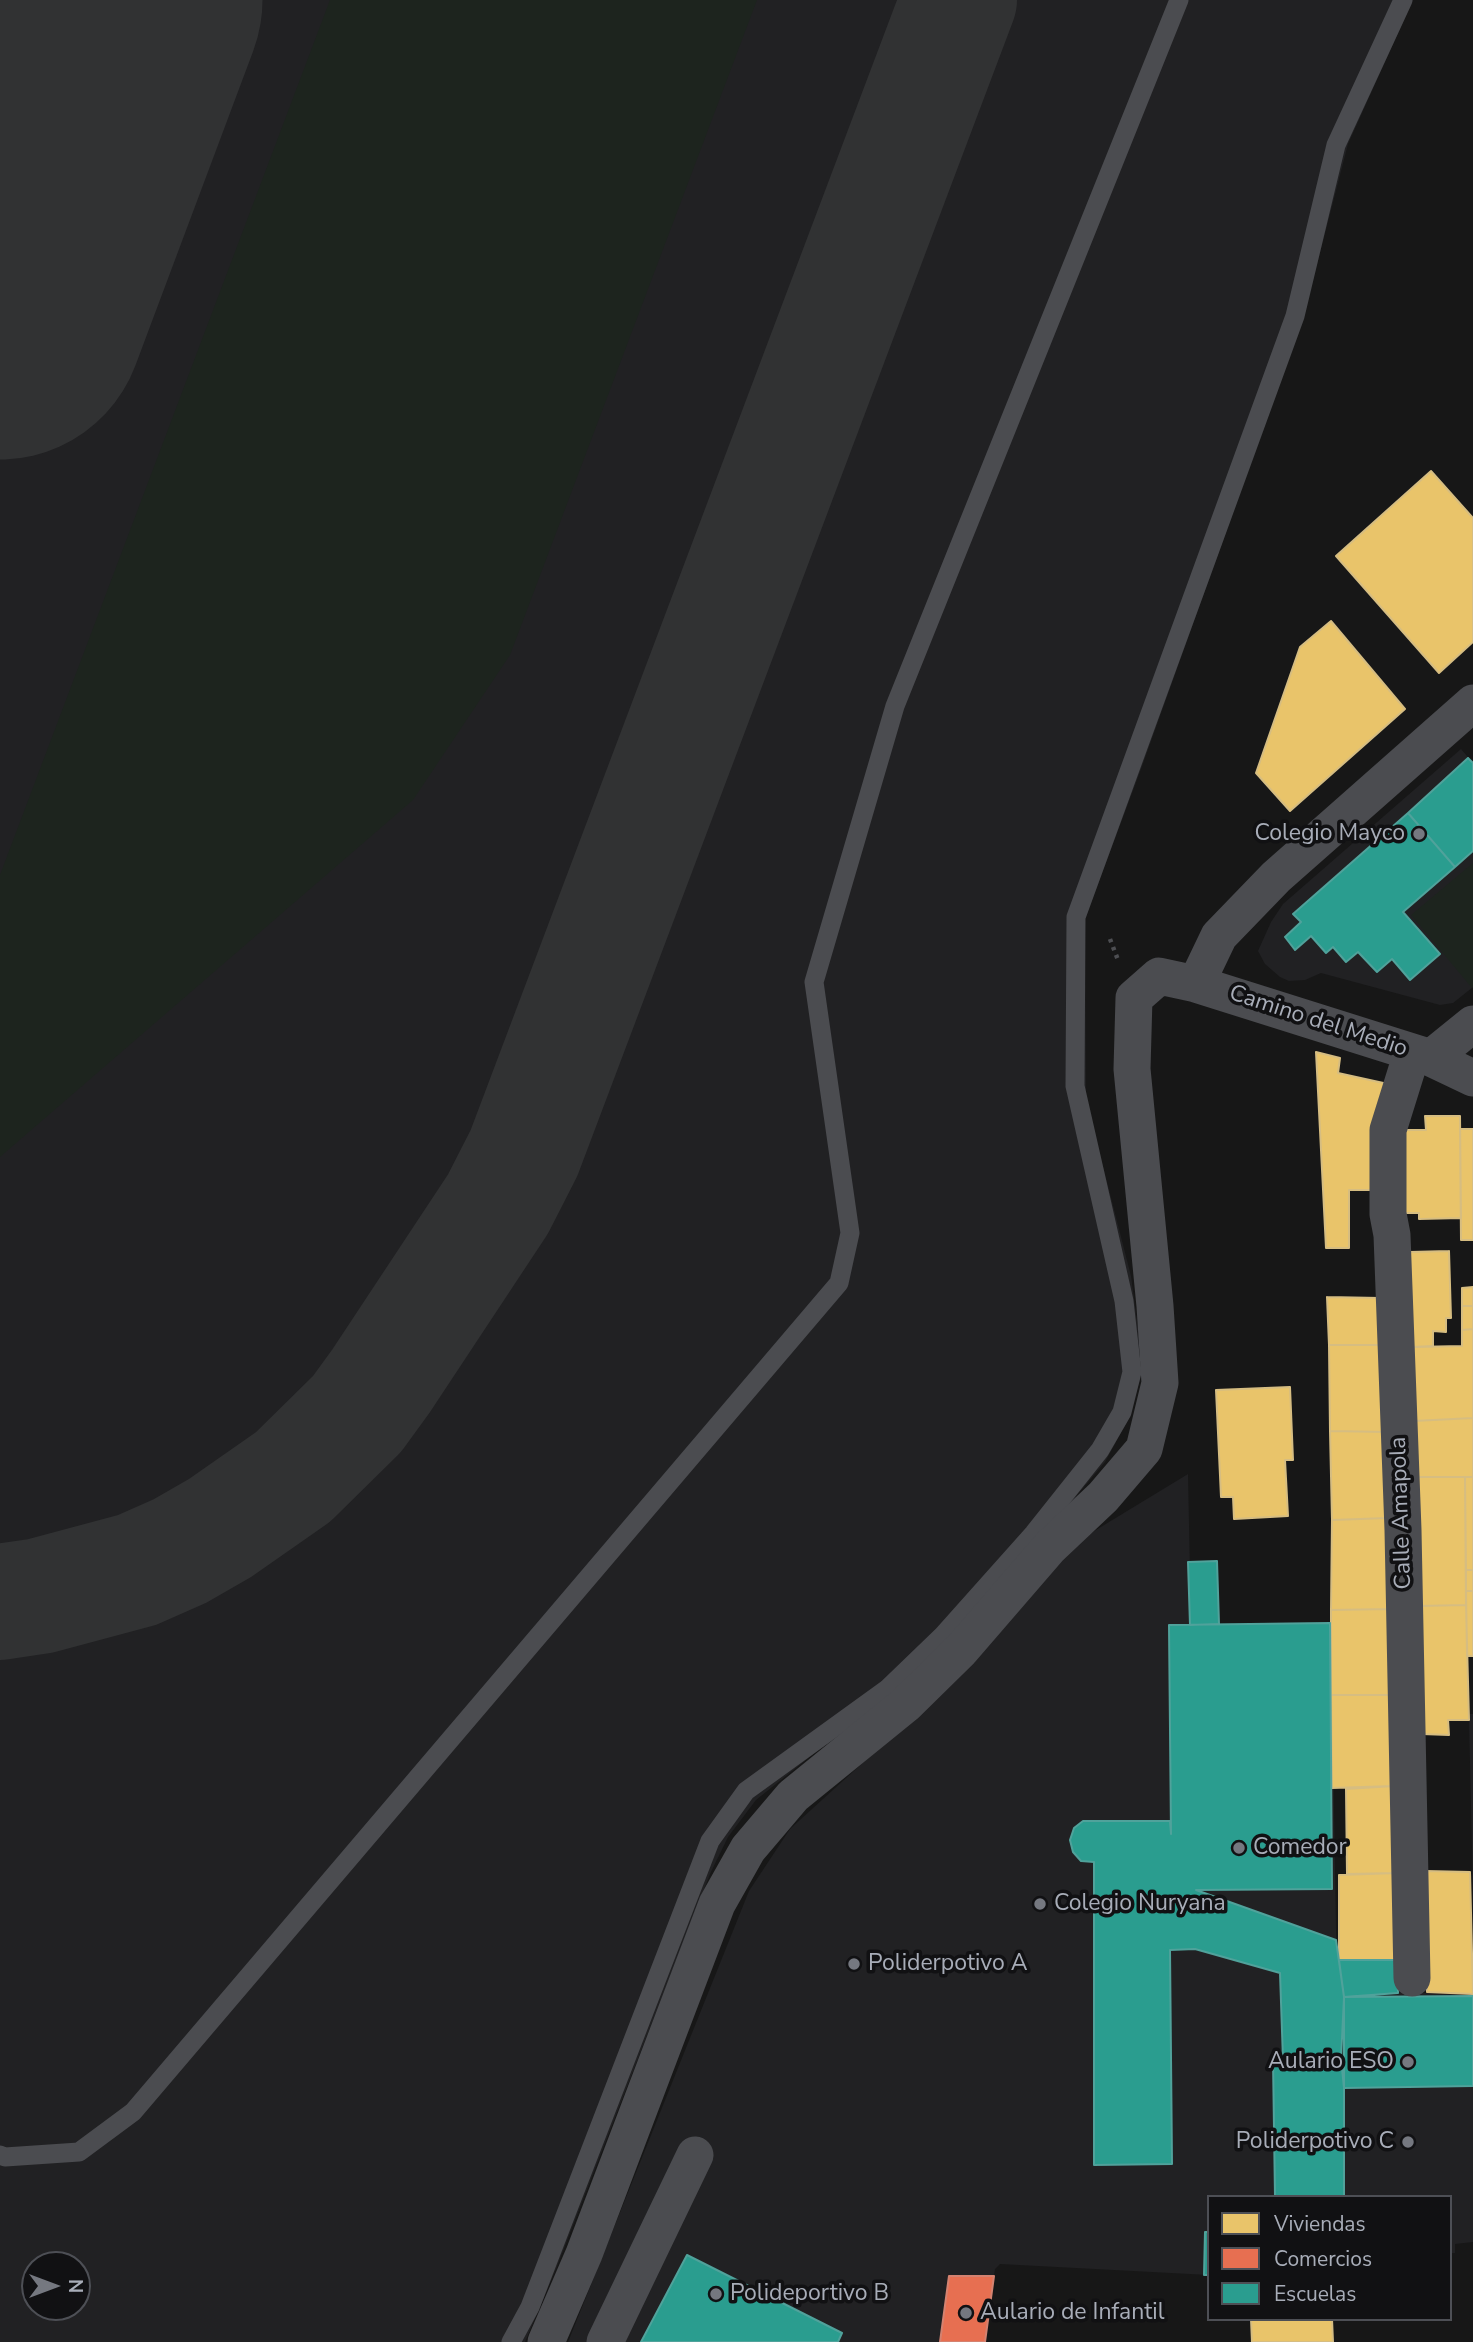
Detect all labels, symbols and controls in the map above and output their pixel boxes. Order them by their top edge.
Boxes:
place label: Colegio Mayco [1254,820,1405,848]
marker: Colegio Mayco [1411,826,1427,842]
street label: Camino del Medio [1225,980,1411,1064]
street label: Calle Amapola [1386,1436,1418,1590]
place label: Comedor [1253,1834,1347,1862]
marker: Comedor [1231,1840,1247,1856]
place label: Colegio Nuryana [1054,1890,1226,1918]
marker: Colegio Nuryana [1032,1896,1048,1912]
place label: Poliderpotivo A [868,1950,1027,1978]
marker: Poliderpotivo A [846,1956,862,1972]
place label: Aulario ESO [1268,2048,1394,2076]
marker: Aulario ESO [1400,2054,1416,2070]
place label: Poliderpotivo C [1236,2128,1394,2156]
marker: Poliderpotivo C [1400,2134,1416,2150]
legend [1207,2195,1452,2321]
text: Viviendas [1274,2210,1366,2238]
text: Comercios [1274,2245,1372,2273]
north arrow [21,2251,91,2321]
text: N [62,2279,88,2293]
place label: Polideportivo B [730,2280,889,2308]
text: Escuelas [1274,2280,1356,2308]
marker: Polideportivo B [708,2286,724,2302]
place label: Aulario de Infantil [980,2299,1164,2327]
marker: Aulario de Infantil [958,2305,974,2321]

